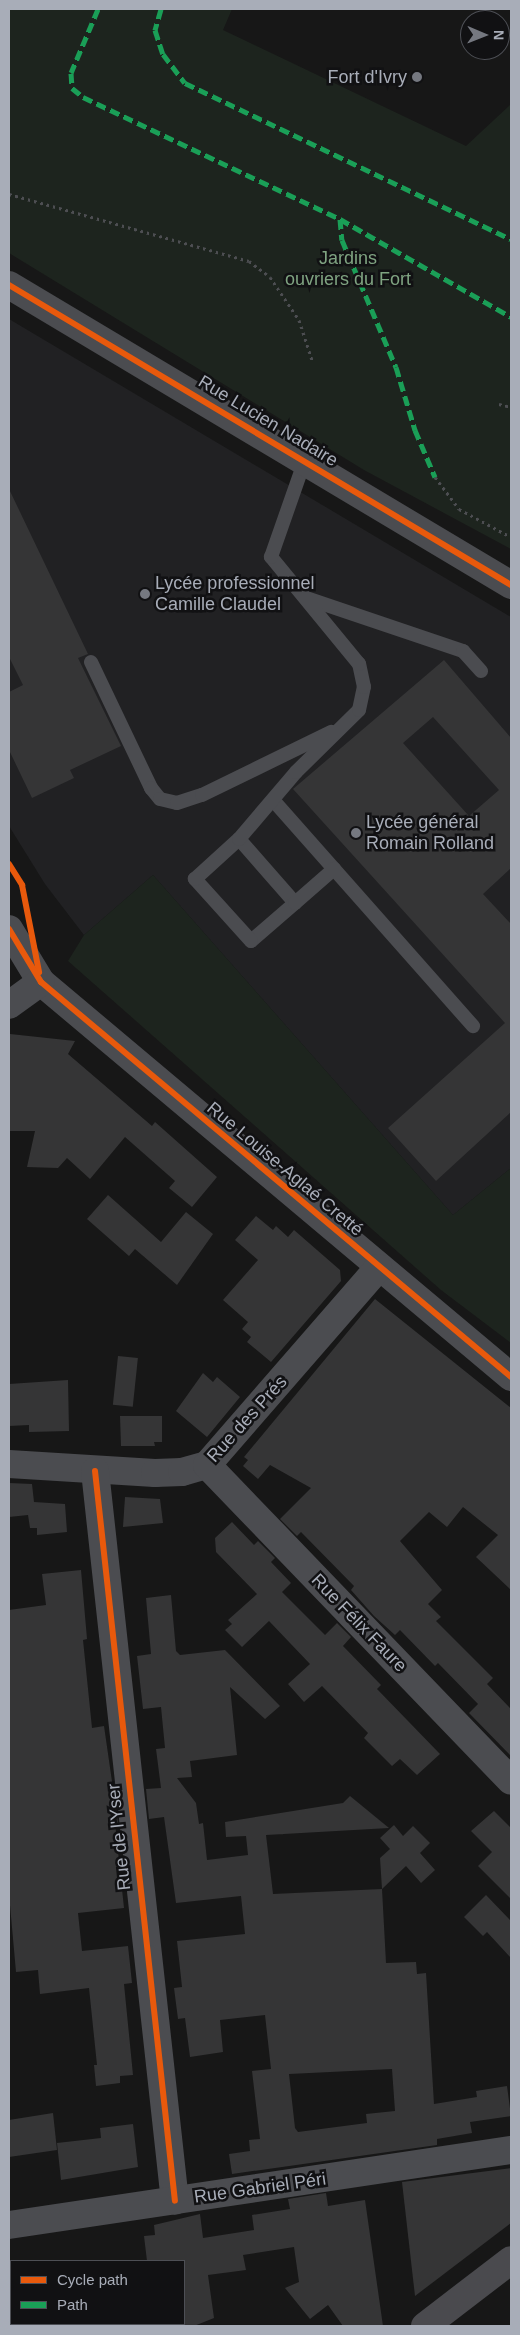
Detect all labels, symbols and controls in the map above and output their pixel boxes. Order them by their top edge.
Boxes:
north arrow [460,10,510,60]
text: N [491,30,507,40]
place label: Fort d'Ivry [328,66,407,88]
marker: Fort d'Ivry [411,71,423,83]
park label: Jardins ouvriers du Fort [285,248,411,290]
street label: Rue Lucien Nadaire [194,371,342,471]
place label: Lycée professionnel Camille Claudel [155,573,314,616]
marker: Lycée professionnel Camille Claudel [139,588,151,600]
place label: Lycée général Romain Rolland [366,812,494,854]
marker: Lycée général Romain Rolland [350,827,362,839]
street label: Rue Louise-Aglaé Cretté [203,1097,367,1241]
street label: Rue des Prés [202,1371,292,1467]
street label: Rue Félix Faure [307,1569,411,1677]
street label: Rue de l'Yser [103,1782,135,1892]
street label: Rue Gabriel Péri [193,2168,327,2208]
legend [10,2260,185,2325]
text: Cycle path [57,2271,128,2288]
text: Path [57,2296,88,2313]

